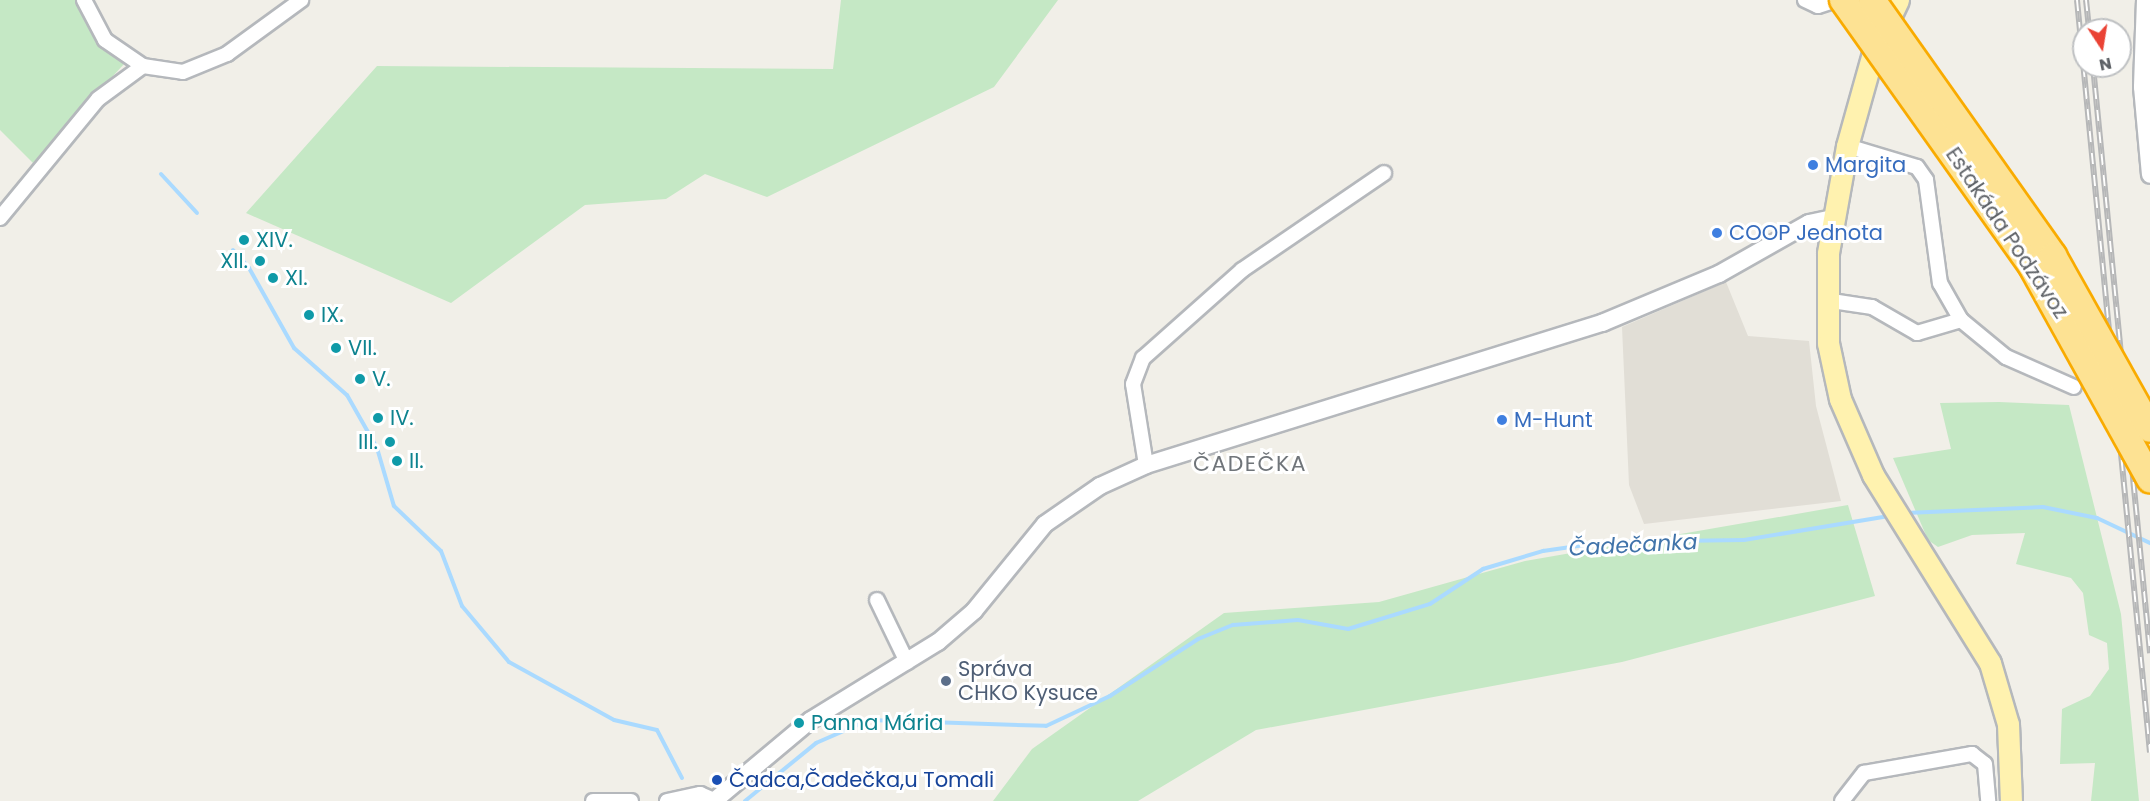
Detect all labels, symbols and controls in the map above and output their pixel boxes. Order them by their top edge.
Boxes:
north arrow [2072,18,2132,78]
text: N [2097,52,2114,77]
street label: Estakáda Podzávoz [1940,143,2074,323]
place label: Margita [1825,152,1906,178]
marker: Margita [1806,158,1820,172]
place label: COOP Jednota [1729,220,1883,246]
marker: COOP Jednota [1710,226,1724,240]
place label: XIV. [256,227,293,253]
marker: XIV. [237,233,251,247]
place label: XII. [220,248,248,274]
marker: XII. [253,254,267,268]
place label: XI. [285,265,308,291]
marker: XI. [266,271,280,285]
place label: IX. [321,302,344,328]
marker: IX. [302,308,316,322]
place label: VII. [348,335,377,361]
marker: VII. [329,341,343,355]
place label: V. [372,366,391,392]
marker: V. [353,372,367,386]
place label: IV. [390,405,414,431]
place label: M-Hunt [1514,407,1593,433]
marker: IV. [371,411,385,425]
marker: M-Hunt [1495,413,1509,427]
place label: III. [358,429,378,455]
marker: III. [383,435,397,449]
place label: II. [409,448,424,474]
district label: ČADEČKA [1193,451,1307,477]
marker: II. [390,454,404,468]
water label: Čadečanka [1568,528,1698,562]
place label: Správa CHKO Kysuce [958,656,1098,706]
marker: Správa CHKO Kysuce [939,674,953,688]
place label: Panna Mária [811,710,944,736]
marker: Panna Mária [792,716,806,730]
place label: Čadca,Čadečka,u Tomali [729,767,994,793]
marker: Čadca,Čadečka,u Tomali [710,773,724,787]

